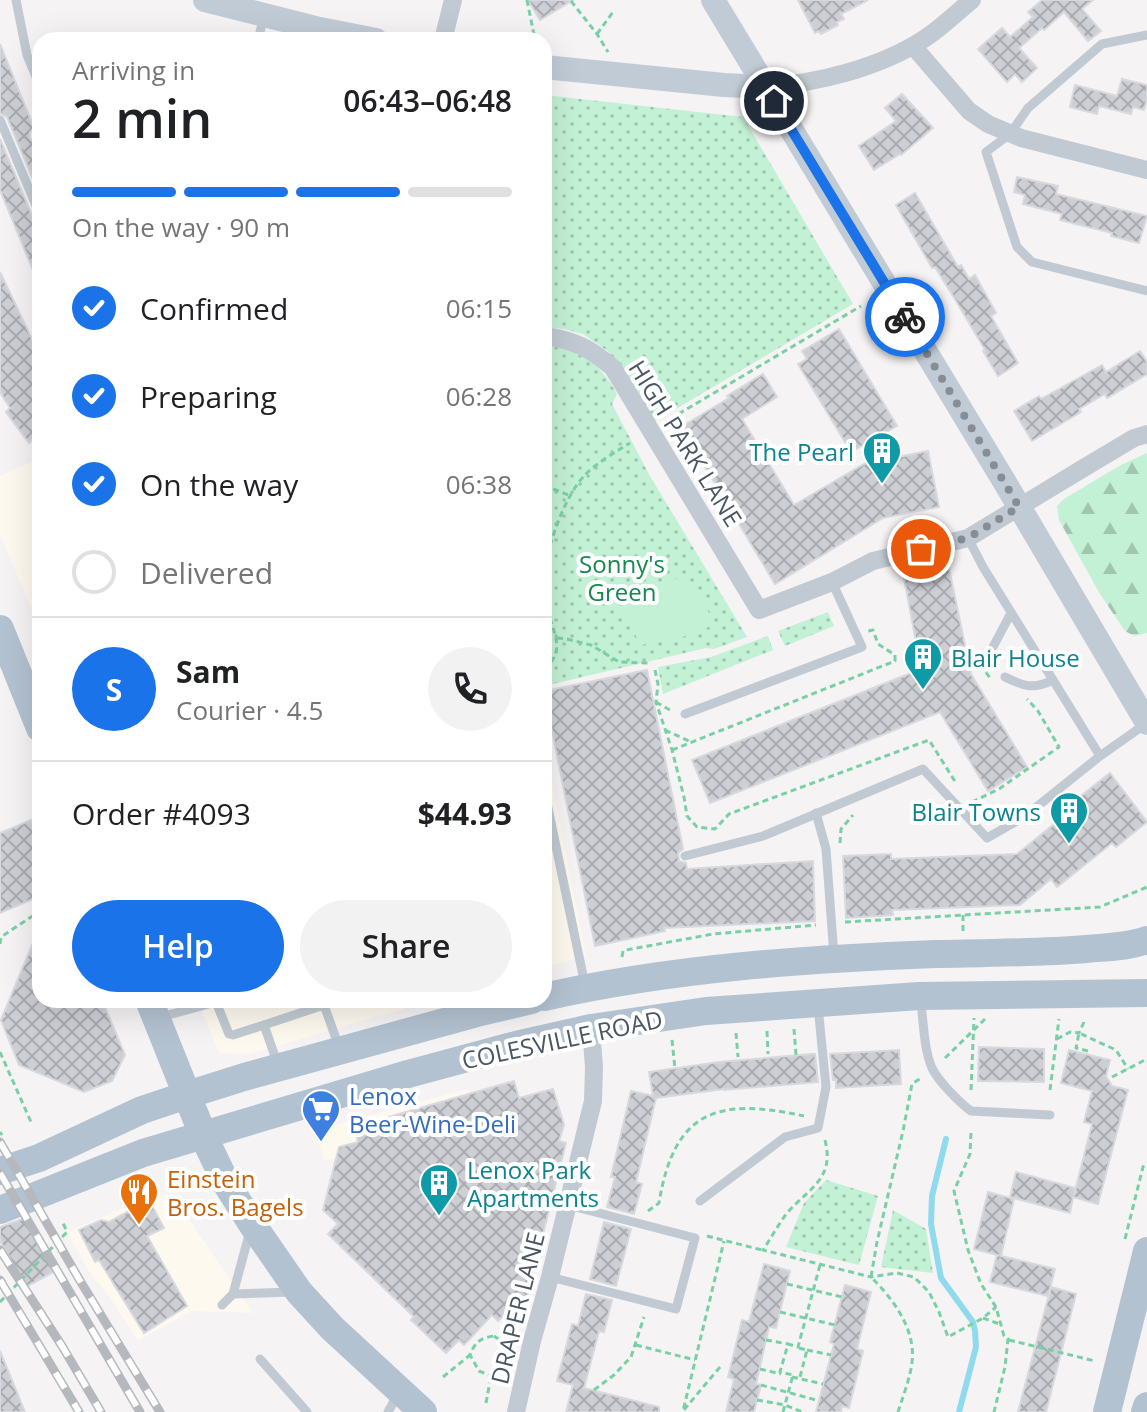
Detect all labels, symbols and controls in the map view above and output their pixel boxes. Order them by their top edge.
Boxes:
text: Arriving in [72,52,195,88]
pin [740,67,808,135]
icon: home [752,79,796,123]
text: 06:43–06:48 [343,80,512,121]
text: 2 min [72,82,212,153]
text: On the way · 90 m [72,209,290,245]
courier [865,277,945,357]
icon: check [72,286,116,330]
text: Confirmed [140,288,288,329]
text: 06:15 [446,290,512,326]
icon: bike [883,295,927,339]
street label: HIGH PARK LANE [622,354,750,532]
icon: check [72,374,116,418]
text: Preparing [140,376,277,417]
text: 06:28 [446,378,512,414]
building icon: The Pearl [861,430,903,485]
place label: The Pearl [749,435,854,468]
icon: check [72,462,116,506]
text: On the way [140,464,298,505]
text: 06:38 [446,466,512,502]
pin [887,515,955,583]
icon: bag [899,527,943,571]
park label: Sonny's Green [579,547,665,608]
text: Delivered [140,552,273,593]
building icon: Blair House [902,636,944,691]
place label: Blair House [951,641,1080,674]
button: phone [428,647,512,731]
text: Sam [176,651,240,692]
text: S [106,669,122,710]
text: Courier · 4.5 [176,692,323,728]
building icon: Blair Towns [1048,790,1090,845]
text: Order #4093 [72,793,251,834]
text: $44.93 [418,793,512,834]
place label: Blair Towns [912,795,1041,828]
button: Help [72,900,284,992]
button: Share [300,900,512,992]
street label: COLESVILLE ROAD [459,1002,665,1076]
place label: Lenox Beer-Wine-Deli [349,1079,516,1140]
supermarket icon: Lenox Beer-Wine-Deli [300,1088,342,1143]
place label: Lenox Park Apartments [467,1153,599,1214]
place label: Einstein Bros. Bagels [167,1162,304,1223]
building icon: Lenox Park Apartments [418,1162,460,1217]
restaurant icon: Einstein Bros. Bagels [118,1171,160,1226]
street label: DRAPER LANE [482,1229,552,1387]

